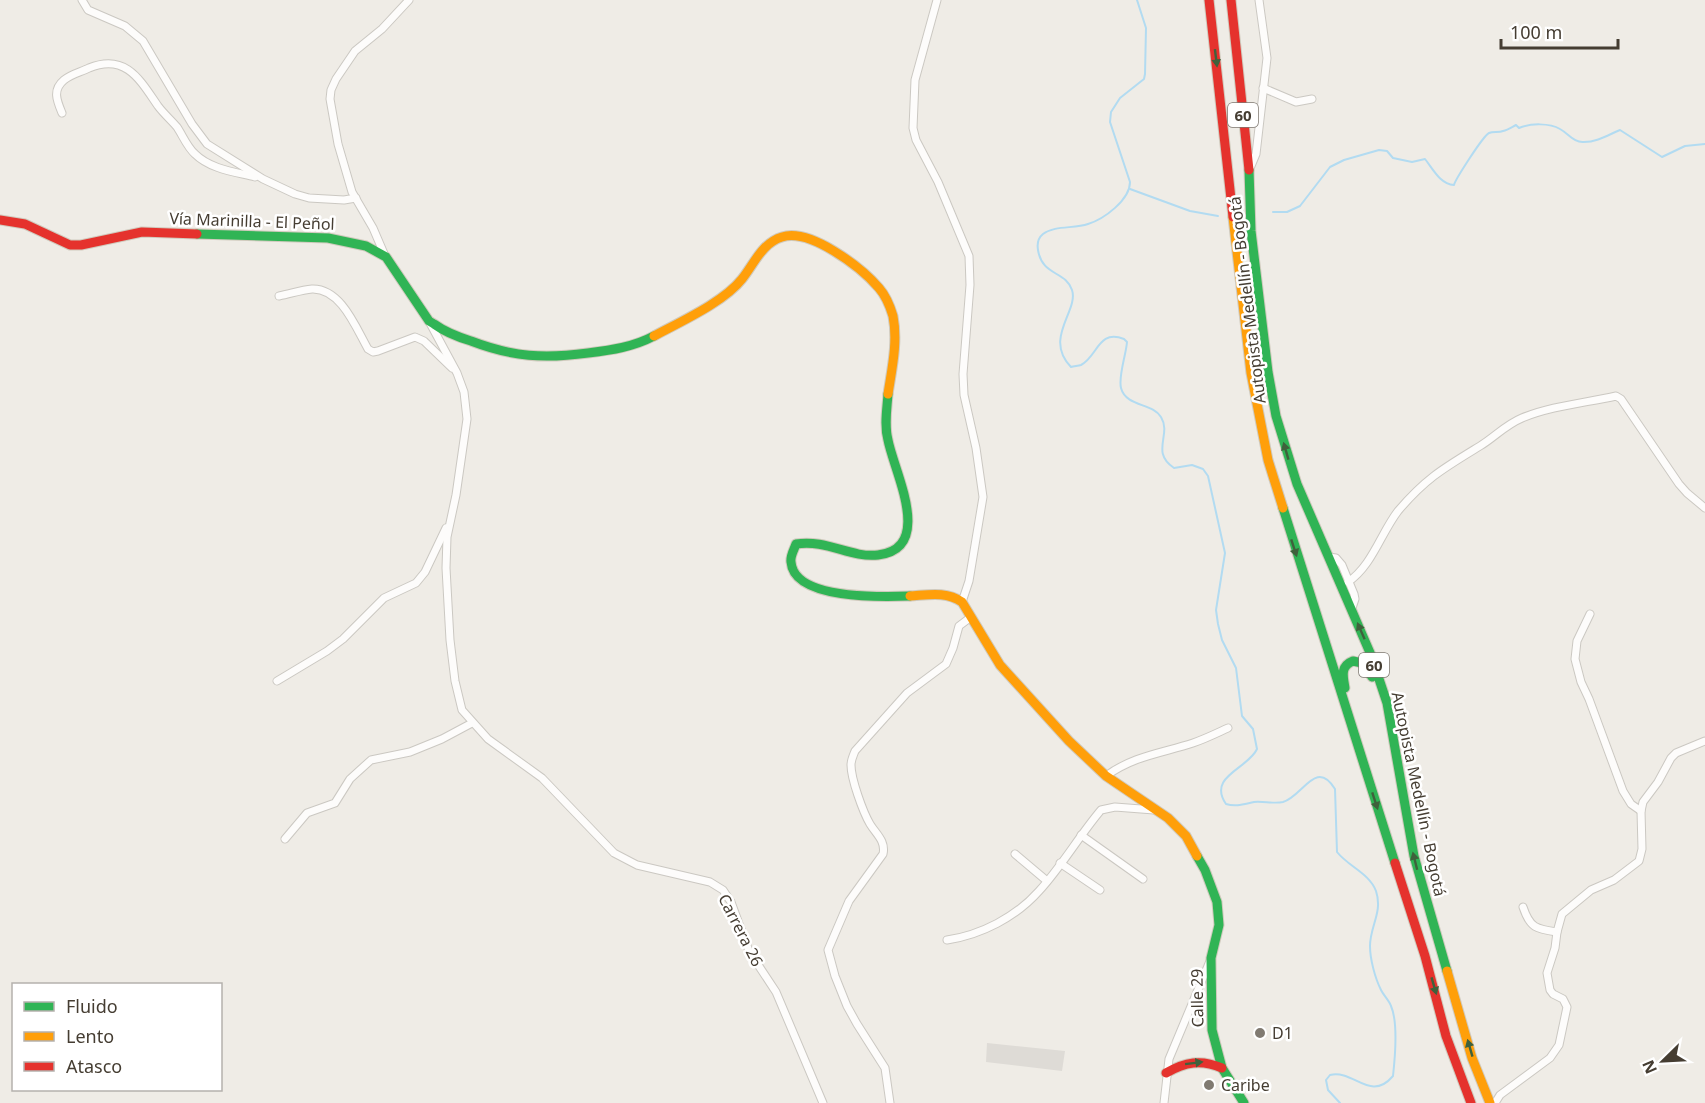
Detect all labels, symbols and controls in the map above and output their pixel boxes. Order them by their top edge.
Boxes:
scale bar [1501,12,1618,50]
text: 100 m [1510,20,1562,44]
one-way arrow [1211,49,1221,68]
road number: 60 [1228,103,1258,127]
street label: Autopista Medellín - Bogotá [1223,195,1271,405]
street label: Vía Marinilla - El Peñol [169,207,335,235]
one-way arrow [1281,442,1290,460]
one-way arrow [1290,539,1300,557]
one-way arrow [1356,623,1365,640]
road number: 60 [1359,653,1389,677]
street label: Autopista Medellín - Bogotá [1387,690,1451,898]
one-way arrow [1370,792,1380,810]
one-way arrow [1410,852,1420,870]
street label: Carrera 26 [713,890,769,970]
street label: Calle 29 [1185,968,1209,1028]
one-way arrow [1430,977,1439,995]
legend [12,983,222,1091]
text: Fluido [66,994,118,1018]
place label: D1 [1272,1022,1293,1044]
text: Lento [66,1024,114,1048]
marker: D1 [1253,1026,1267,1040]
north arrow [1633,1031,1693,1091]
one-way arrow [1464,1039,1474,1057]
text: Atasco [66,1054,122,1078]
text: N [1637,1057,1662,1078]
one-way arrow [1185,1058,1204,1067]
place label: Caribe [1221,1074,1270,1096]
marker: Caribe [1202,1078,1216,1092]

